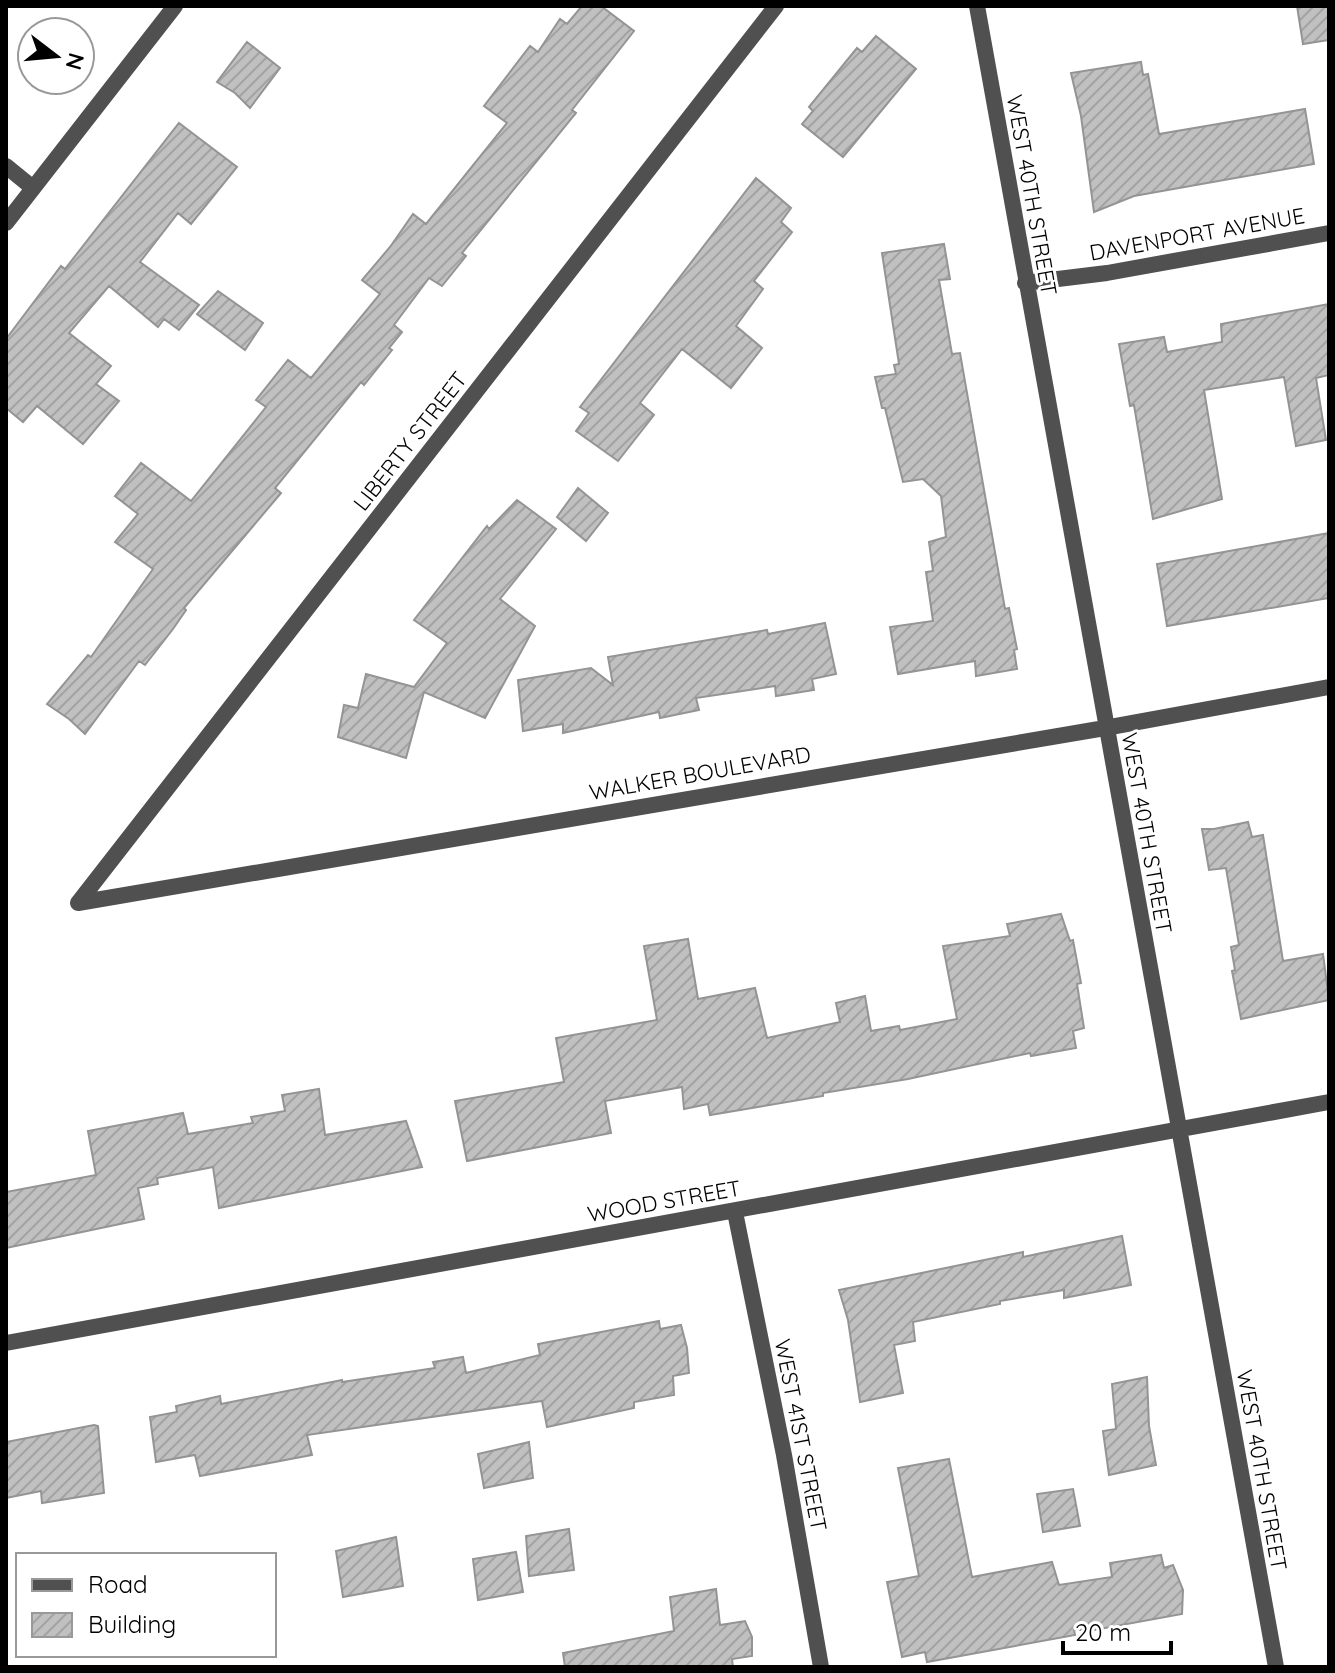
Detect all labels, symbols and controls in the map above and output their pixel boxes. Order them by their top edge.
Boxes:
north arrow [16,16,96,96]
text: N [60,50,91,73]
street label: WEST 40TH STREET [1001,92,1063,298]
street label: DAVENPORT AVENUE [1087,201,1307,267]
street label: LIBERTY STREET [347,366,473,516]
street label: WEST 40TH STREET [1116,730,1178,936]
street label: WALKER BOULEVARD [587,740,813,806]
street label: WOOD STREET [585,1174,743,1228]
street label: WEST 41ST STREET [769,1336,833,1534]
street label: WEST 40TH STREET [1231,1367,1293,1573]
legend [16,1553,276,1657]
text: Road [88,1569,148,1599]
scale bar [1063,1605,1171,1655]
text: Building [88,1609,176,1639]
text: 20 m [1075,1617,1131,1647]

